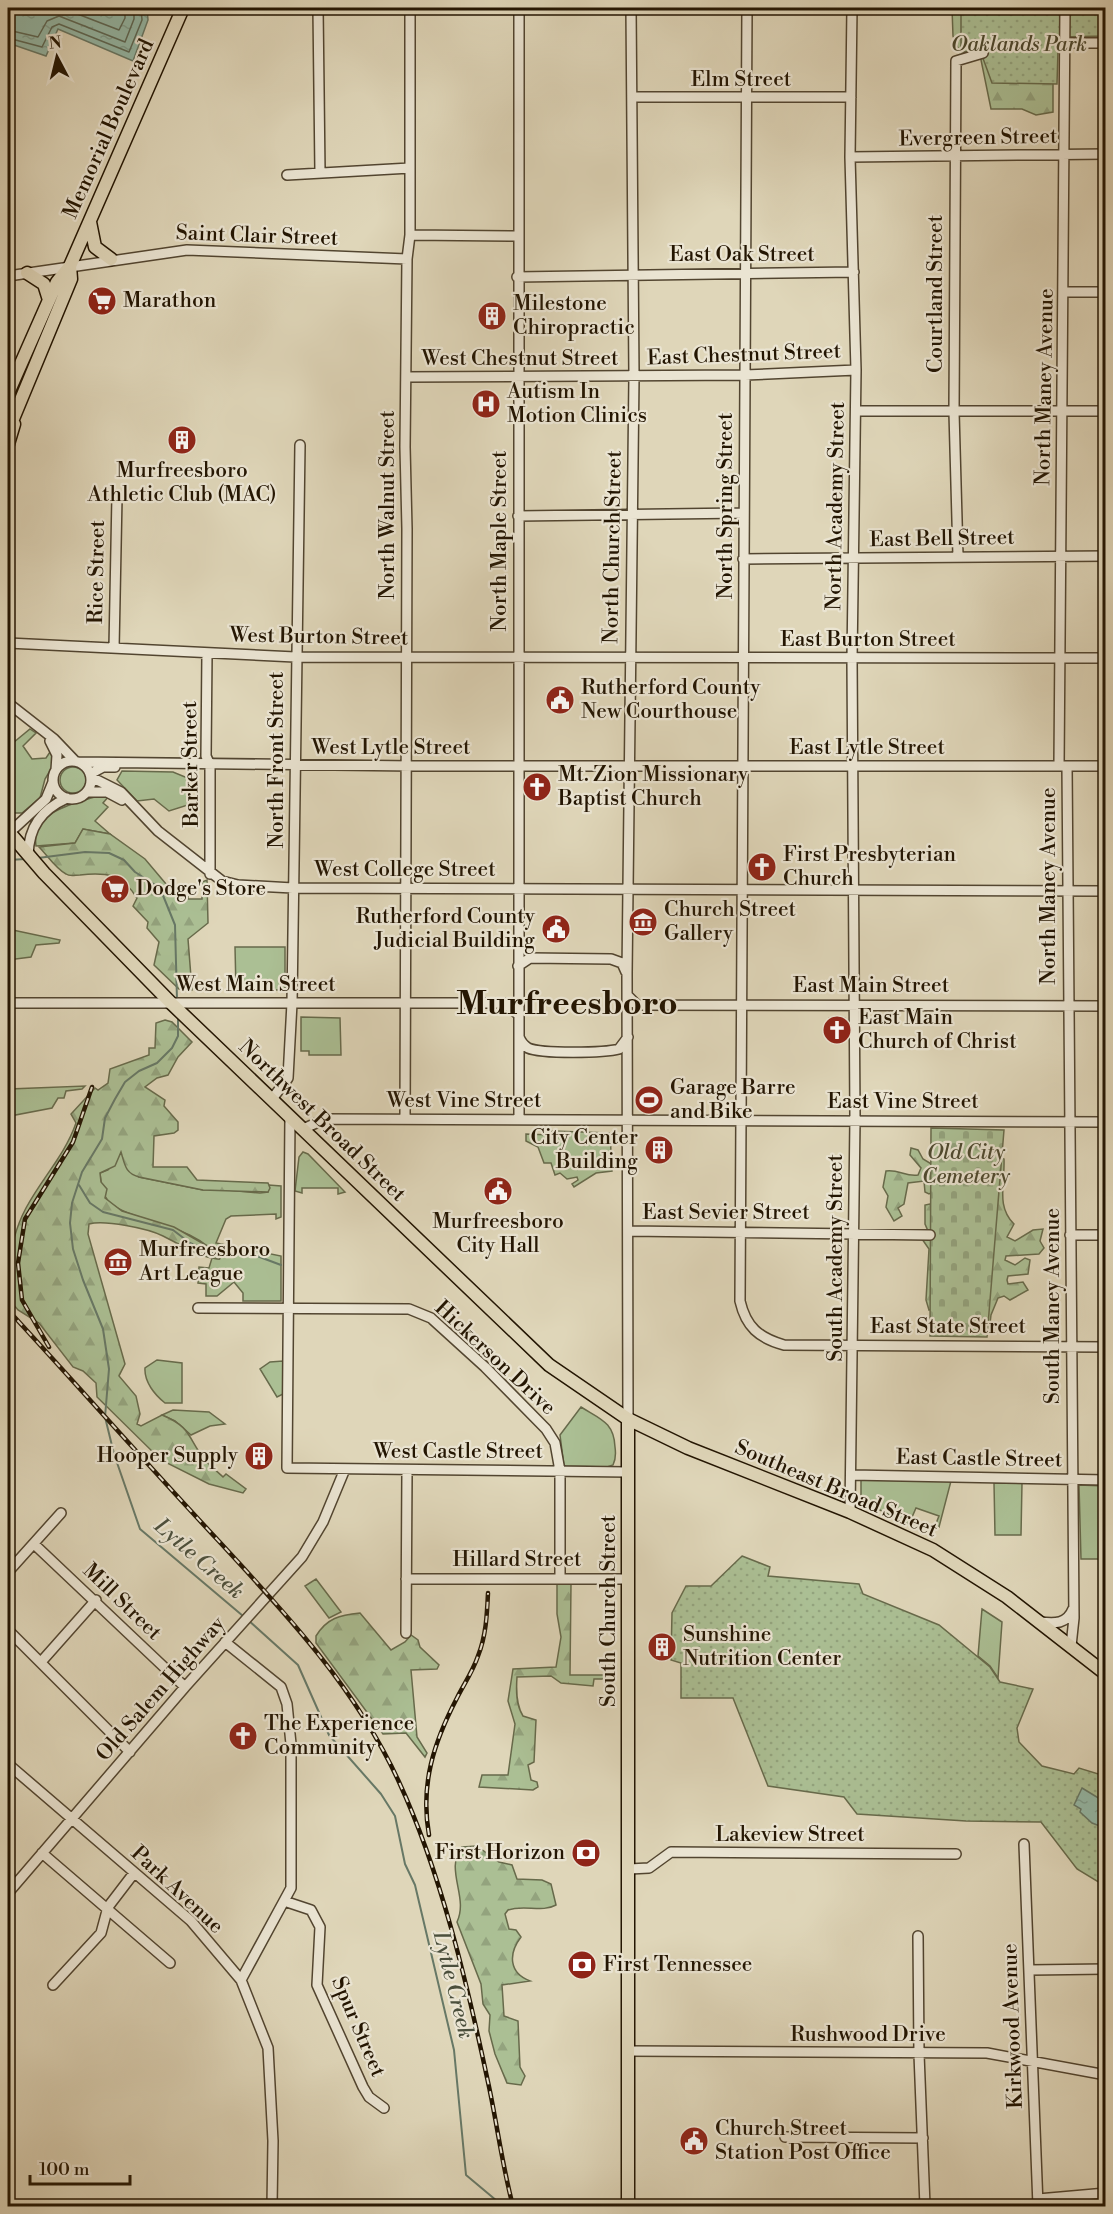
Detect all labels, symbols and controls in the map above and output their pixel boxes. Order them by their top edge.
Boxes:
north arrow [27,27,87,87]
text: N [48,32,63,54]
park label: Oaklands Park [951,32,1087,58]
street label: Memorial Boulevard [58,35,160,223]
street label: Elm Street [691,67,792,93]
street label: Evergreen Street [898,124,1058,152]
street label: Courtland Street [923,214,949,373]
street label: Saint Clair Street [175,220,339,252]
street label: East Oak Street [669,242,815,268]
supermarket icon: Marathon [86,285,118,317]
place label: Marathon [123,288,217,314]
street label: North Maney Avenue [1030,288,1060,486]
place label: Milestone Chiropractic [513,291,635,341]
building icon: Milestone Chiropractic [476,300,508,332]
street label: East Chestnut Street [647,339,842,371]
street label: West Chestnut Street [420,346,619,372]
place label: Autism In Motion Clinics [506,379,647,429]
hospital icon: Autism In Motion Clinics [470,388,502,420]
street label: North Academy Street [821,401,851,611]
street label: North Walnut Street [375,410,401,600]
street label: North Spring Street [713,412,739,599]
building icon: Murfreesboro Athletic Club (MAC) [166,424,198,456]
street label: North Maple Street [487,450,513,631]
street label: North Church Street [598,450,628,644]
place label: Murfreesboro Athletic Club (MAC) [87,458,276,508]
street label: Rice Street [83,519,111,624]
street label: East Bell Street [869,525,1015,553]
street label: West Burton Street [228,622,409,652]
street label: East Burton Street [780,627,956,653]
street label: North Front Street [264,671,290,848]
place label: Rutherford County New Courthouse [581,675,761,725]
public building icon: Rutherford County New Courthouse [544,684,576,716]
street label: Barker Street [177,700,205,828]
street label: West Lytle Street [311,735,471,761]
street label: East Lytle Street [789,735,945,761]
place label: Mt. Zion Missionary Baptist Church [557,762,749,812]
church icon: Mt. Zion Missionary Baptist Church [521,771,553,803]
street label: North Maney Avenue [1036,787,1062,985]
place label: First Presbyterian Church [783,842,957,892]
church icon: First Presbyterian Church [746,851,778,883]
street label: West College Street [313,857,496,883]
supermarket icon: Dodge's Store [99,873,131,905]
place label: Dodge's Store [136,876,266,902]
place label: Church Street Gallery [664,897,797,947]
place label: Rutherford County Judicial Building [356,904,536,954]
museum icon: Church Street Gallery [627,906,659,938]
public building icon: Rutherford County Judicial Building [540,913,572,945]
street label: West Main Street [175,972,336,998]
street label: East Main Street [793,973,950,999]
district label: Murfreesboro [456,984,678,1025]
place label: East Main Church of Christ [858,1005,1017,1055]
church icon: East Main Church of Christ [821,1014,853,1046]
street label: Northwest Broad Street [233,1034,411,1208]
place label: Garage Barre and Bike [670,1075,796,1125]
sports icon: Garage Barre and Bike [633,1084,665,1116]
street label: West Vine Street [386,1088,542,1114]
street label: East Vine Street [827,1089,979,1115]
place label: City Center Building [530,1125,638,1175]
building icon: City Center Building [643,1134,675,1166]
park label: Old City Cemetery [922,1140,1011,1190]
street label: South Academy Street [823,1154,849,1362]
public building icon: Murfreesboro City Hall [482,1175,514,1207]
street label: East Sevier Street [642,1200,810,1226]
street label: South Maney Avenue [1040,1208,1066,1404]
place label: Murfreesboro City Hall [432,1209,564,1259]
place label: Murfreesboro Art League [138,1237,270,1287]
museum icon: Murfreesboro Art League [102,1246,134,1278]
street label: Hickerson Drive [429,1295,561,1421]
street label: East State Street [870,1314,1027,1340]
street label: Southeast Broad Street [731,1435,942,1544]
street label: West Castle Street [372,1439,543,1465]
building icon: Hooper Supply [243,1440,275,1472]
place label: Hooper Supply [97,1443,239,1469]
street label: East Castle Street [896,1445,1063,1473]
water label: Lytle Creek [148,1512,249,1605]
street label: South Church Street [596,1514,622,1707]
street label: Hillard Street [452,1547,582,1573]
street label: Mill Street [77,1558,167,1646]
street label: Old Salem Highway [91,1611,231,1767]
place label: Sunshine Nutrition Center [683,1622,841,1672]
building icon: Sunshine Nutrition Center [646,1631,678,1663]
place label: The Experience Community [264,1711,414,1761]
church icon: The Experience Community [227,1720,259,1752]
street label: Lakeview Street [715,1822,865,1848]
bank icon: First Horizon [570,1837,602,1869]
place label: First Horizon [435,1840,565,1866]
street label: Park Avenue [125,1841,229,1939]
water label: Lytle Creek [426,1928,479,2042]
street label: Kirkwood Avenue [997,1943,1029,2109]
bank icon: First Tennessee [566,1949,598,1981]
place label: First Tennessee [603,1952,752,1978]
street label: Spur Street [325,1973,391,2082]
street label: Rushwood Drive [790,2022,946,2048]
place label: Church Street Station Post Office [715,2116,891,2166]
public building icon: Church Street Station Post Office [678,2125,710,2157]
scale bar [30,2148,130,2186]
text: 100 m [39,2158,90,2181]

